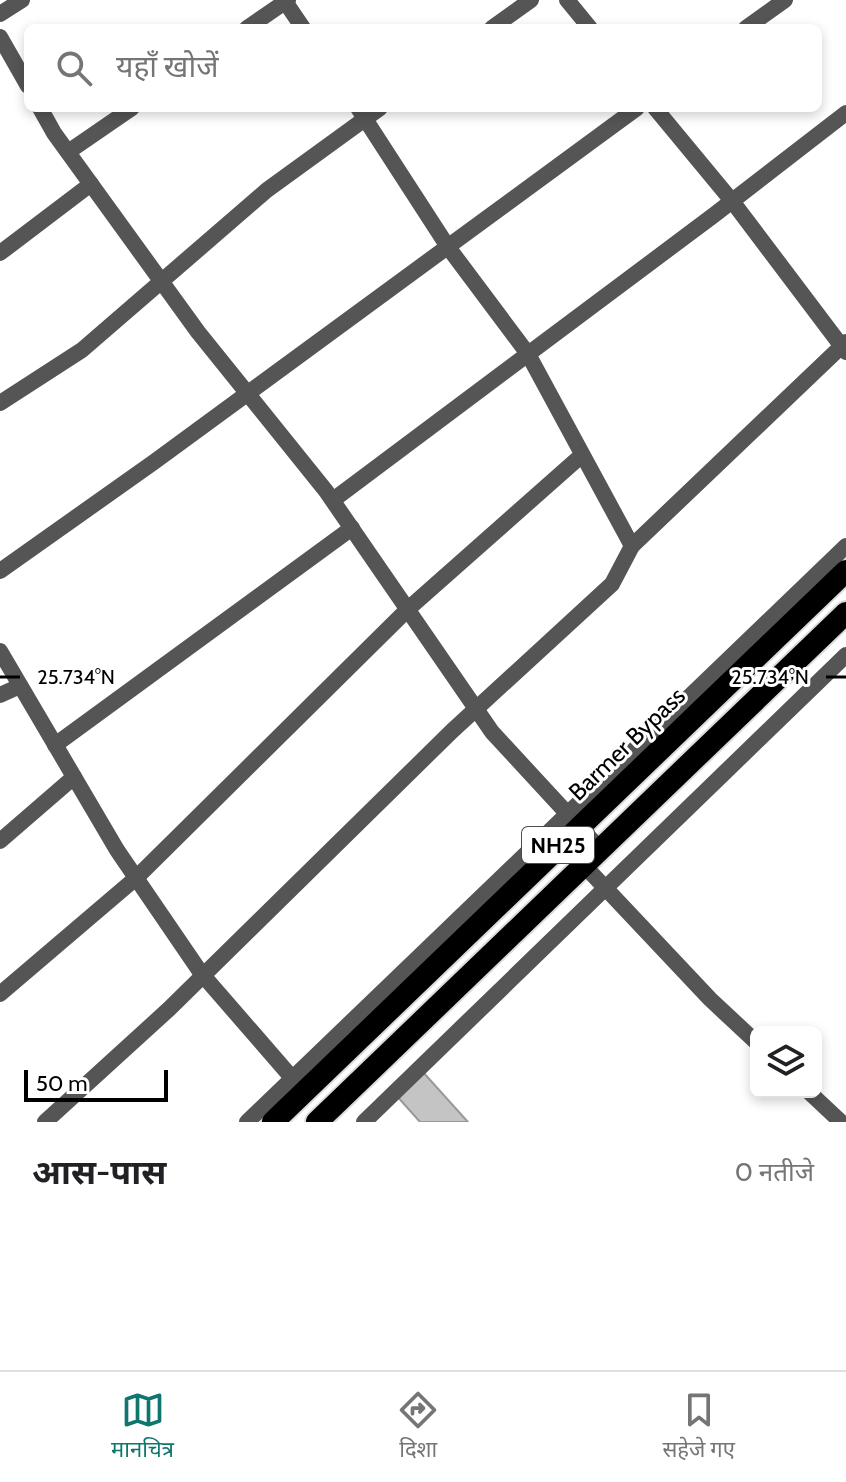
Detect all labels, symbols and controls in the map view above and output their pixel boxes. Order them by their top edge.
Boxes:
search box [24,24,822,112]
icon: search [52,46,96,90]
text: यहाँ खोजें [116,48,218,85]
text: 25.734°N [37,665,115,689]
text: 25.734°N [731,665,809,689]
street label: Barmer Bypass [562,681,691,806]
road number: NH25 [522,827,594,863]
map controls [750,1026,822,1098]
button: layers [750,1026,822,1098]
scale bar [24,1066,168,1102]
text: 50 m [36,1070,88,1097]
text: आस-पास [32,1151,166,1193]
text: 0 नतीजे [735,1156,814,1188]
tab: मानचित्र [111,1388,174,1466]
tab: दिशा [396,1388,440,1466]
tab: सहेजे गए [662,1388,735,1466]

